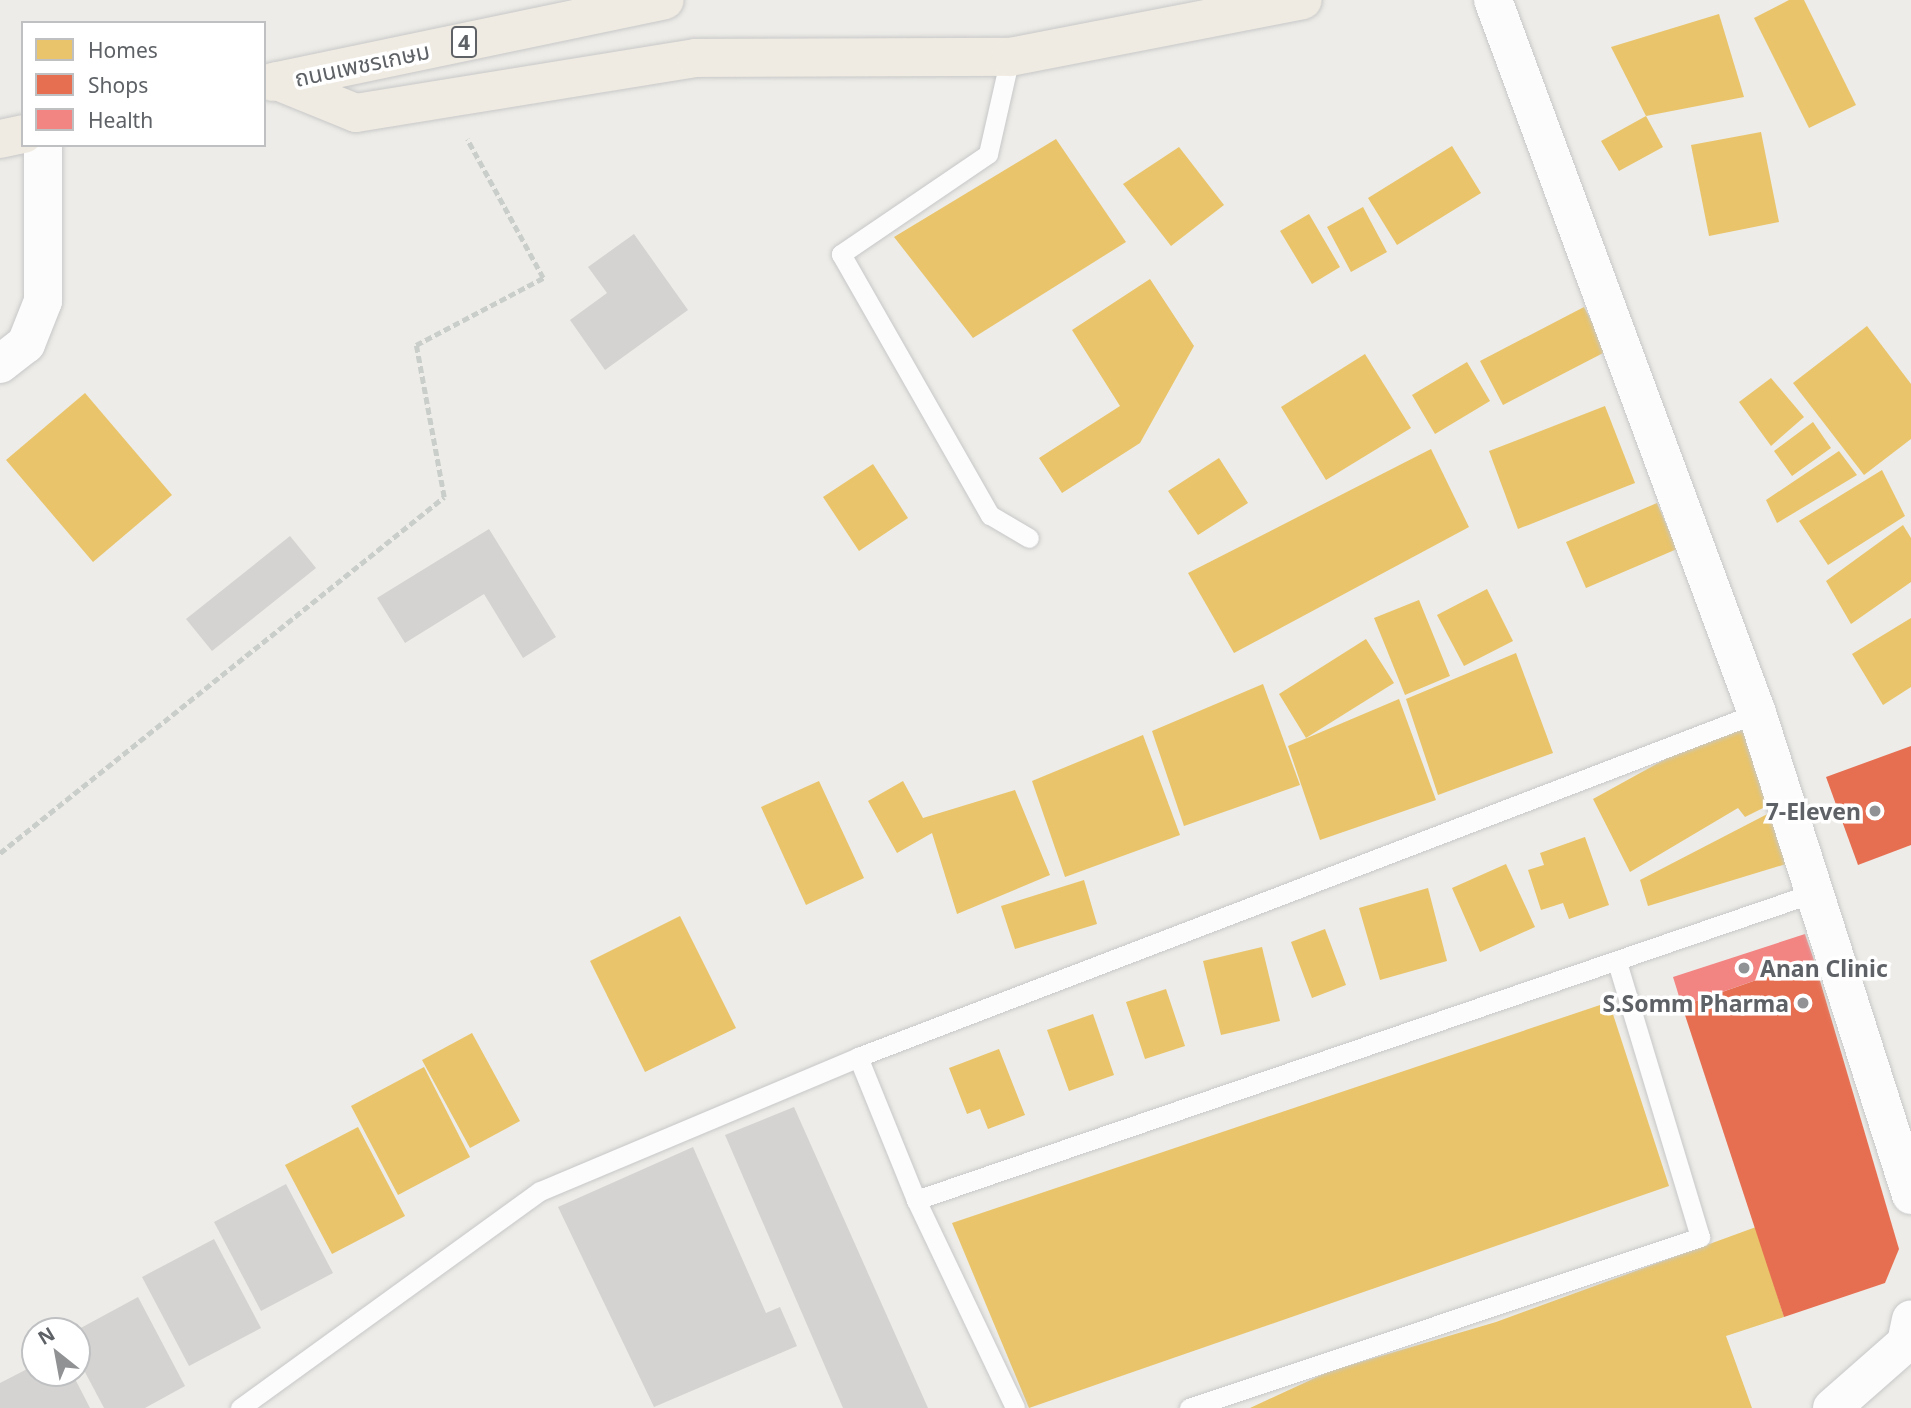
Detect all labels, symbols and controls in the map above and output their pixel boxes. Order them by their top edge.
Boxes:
legend [21,21,266,147]
road number: 4 [450,24,478,60]
text: Homes [88,36,158,64]
street label: ถนนเพชรเกษม [292,36,432,92]
text: Shops [88,71,148,99]
text: Health [88,106,153,134]
place label: 7-Eleven [1766,797,1861,825]
marker: 7-Eleven [1867,803,1883,819]
place label: Anan Clinic [1760,954,1888,982]
marker: Anan Clinic [1734,958,1754,978]
place label: S.Somm Pharma [1602,989,1789,1017]
marker: S.Somm Pharma [1795,995,1811,1011]
north arrow [21,1317,91,1387]
text: N [33,1321,60,1351]

